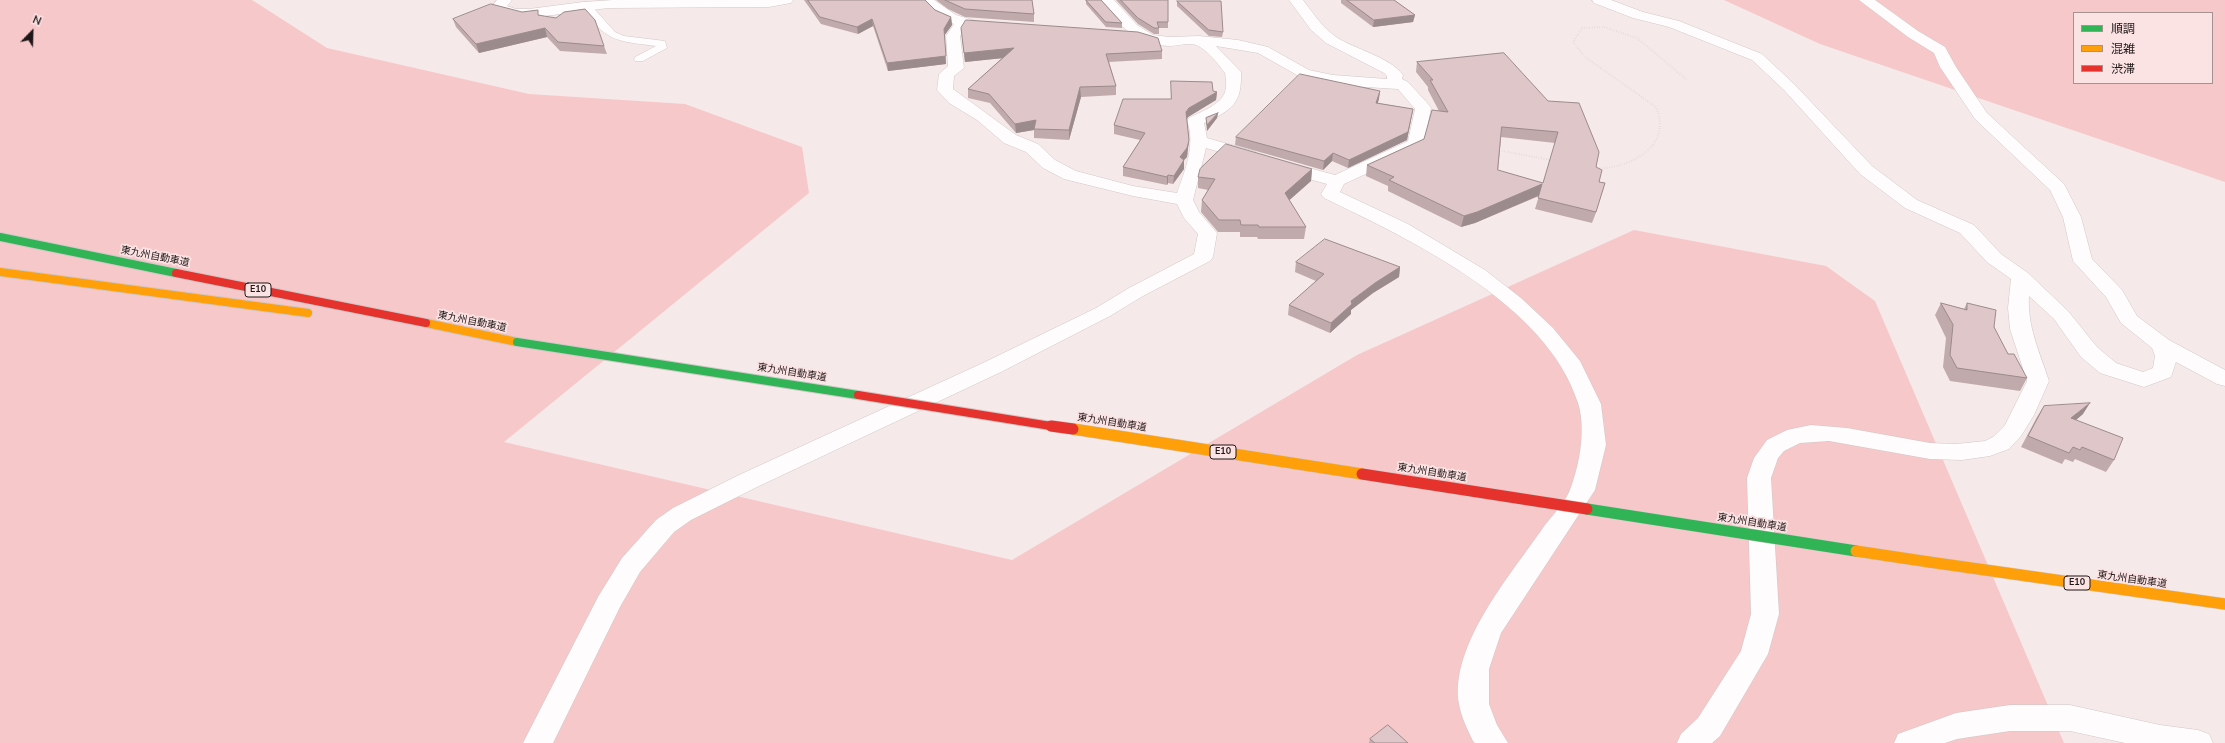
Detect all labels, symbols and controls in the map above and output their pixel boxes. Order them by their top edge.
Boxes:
north arrow [12,12,52,52]
text: N [30,12,44,29]
legend [2073,12,2213,84]
text: 順調 [2111,21,2135,37]
text: 混雑 [2111,41,2135,57]
text: 渋滞 [2111,61,2135,77]
street label: 東九州自動車道 [119,244,191,270]
road number: E10 [245,283,271,297]
street label: 東九州自動車道 [436,309,508,335]
street label: 東九州自動車道 [756,362,828,384]
street label: 東九州自動車道 [1076,412,1148,434]
road number: E10 [1210,445,1236,459]
street label: 東九州自動車道 [1396,462,1468,484]
street label: 東九州自動車道 [1716,512,1788,534]
street label: 東九州自動車道 [2097,569,2167,591]
road number: E10 [2064,576,2090,590]

